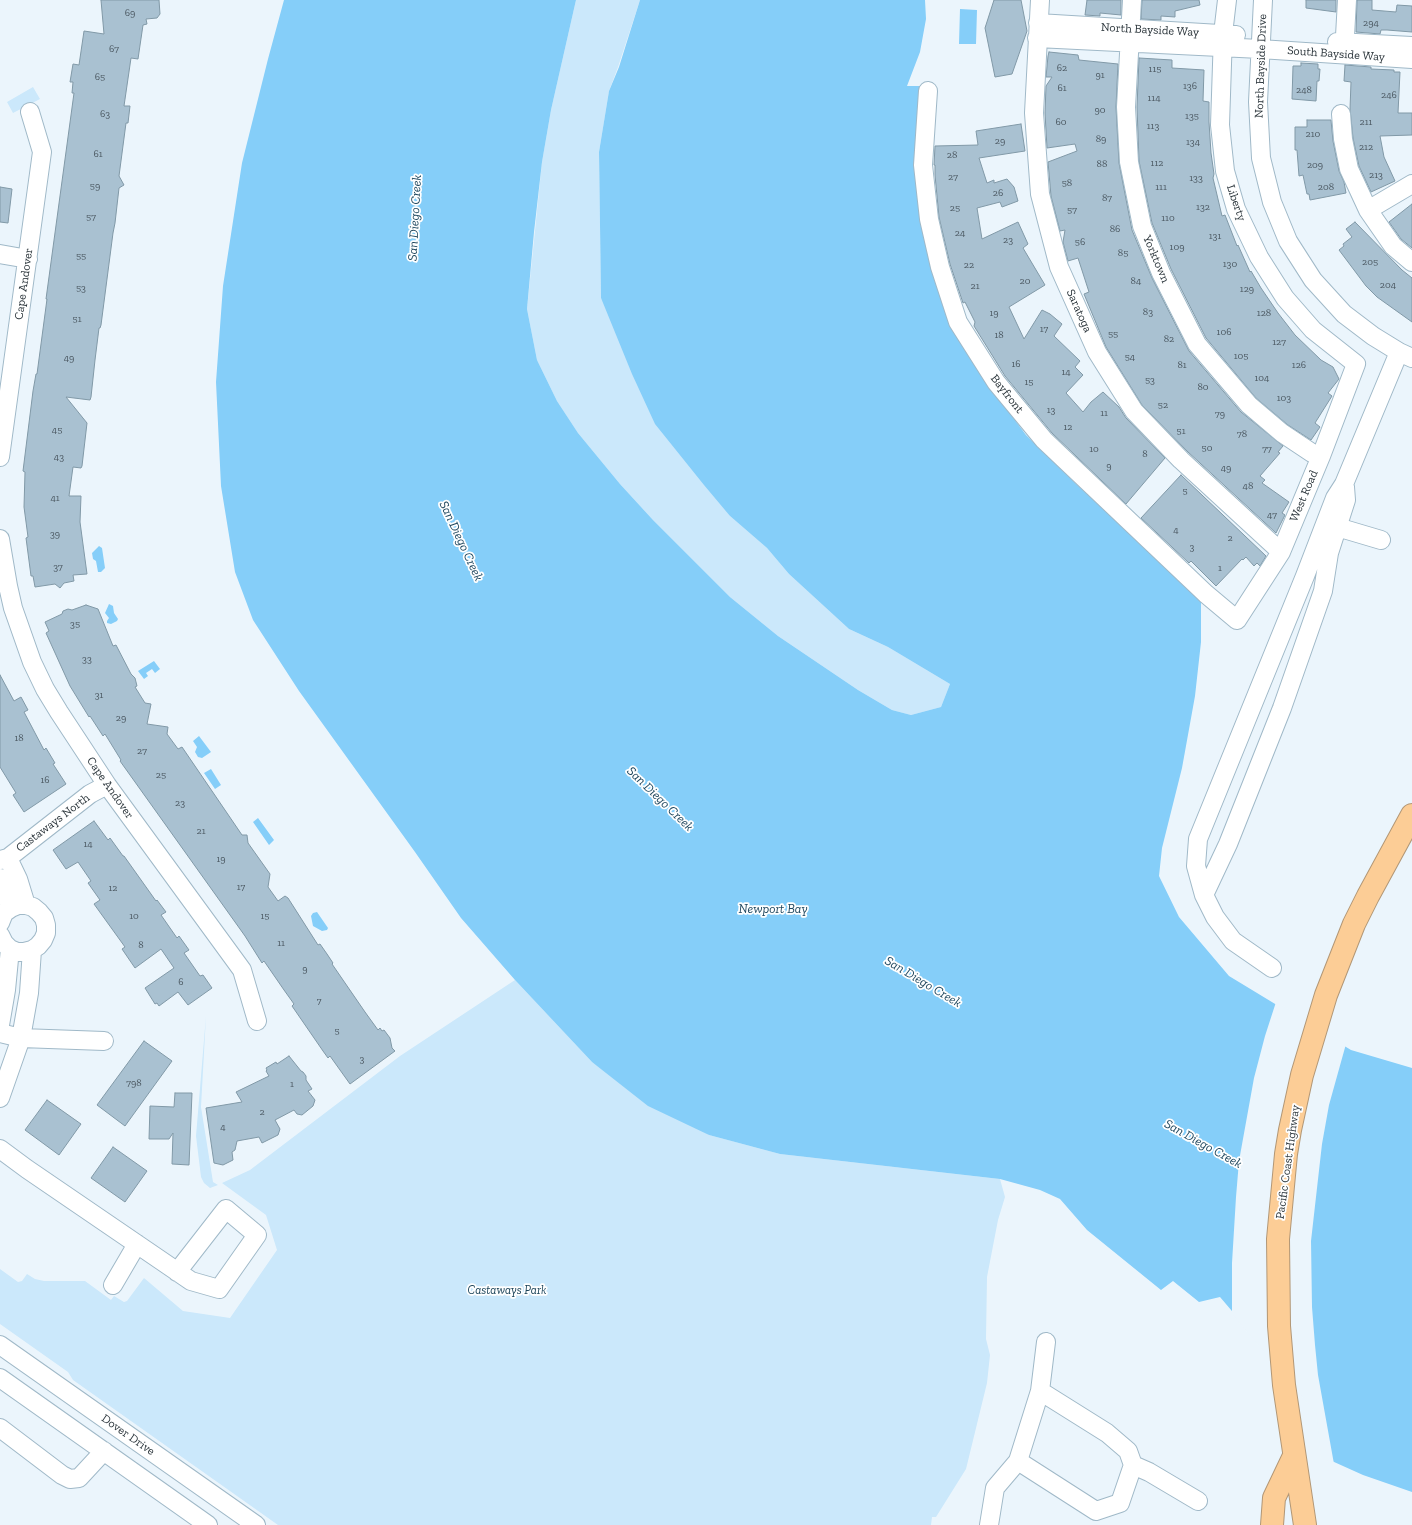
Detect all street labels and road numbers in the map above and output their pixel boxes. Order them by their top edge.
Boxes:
street label: North Bayside Drive [1252,14,1270,118]
street label: North Bayside Way [1101,20,1199,40]
street label: South Bayside Way [1287,43,1385,65]
street label: Liberty [1223,183,1249,223]
street label: Yorktown [1140,233,1172,285]
street label: Cape Andover [12,247,36,321]
street label: Saratoga [1063,287,1095,335]
street label: Bayfront [987,372,1027,416]
street label: West Road [1287,468,1321,524]
street label: Cape Andover [83,754,137,822]
street label: Castaways North [13,791,93,855]
street label: Pacific Coast Highway [1273,1104,1303,1220]
street label: Dover Drive [98,1411,158,1459]

